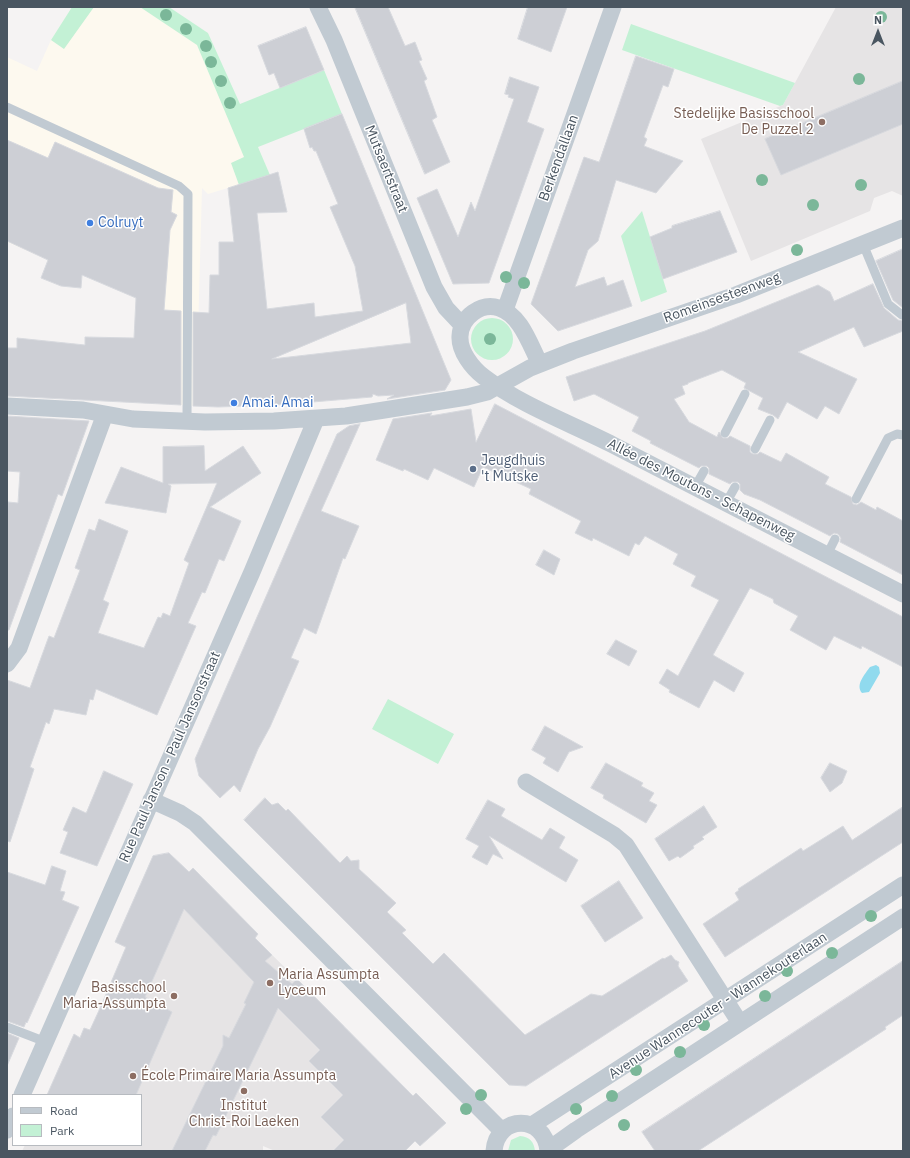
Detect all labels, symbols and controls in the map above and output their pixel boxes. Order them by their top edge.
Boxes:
north arrow [858,12,898,52]
text: N [874,13,882,27]
place label: Stedelijke Basisschool De Puzzel 2 [674,106,814,138]
street label: Berkendallaan [536,112,582,204]
marker: Stedelijke Basisschool De Puzzel 2 [817,117,827,127]
street label: Mutsaertstraat [361,123,411,215]
place label: Colruyt [98,215,143,231]
marker: Colruyt [85,218,95,228]
street label: Romeinsesteenweg [661,269,783,327]
place label: Amai. Amai [242,395,313,411]
marker: Amai. Amai [229,398,239,408]
street label: Allée des Moutons - Schapenweg [605,435,797,545]
place label: Jeugdhuis 't Mutske [481,453,545,486]
marker: Jeugdhuis 't Mutske [468,464,478,474]
street label: Rue Paul Janson - Paul Jansonstraat [116,649,224,865]
street label: Avenue Wannecouter - Wannekouterlaan [606,929,830,1083]
place label: Maria Assumpta Lyceum [278,967,379,1000]
marker: Maria Assumpta Lyceum [265,978,275,988]
place label: Basisschool Maria-Assumpta [63,980,166,1012]
marker: Basisschool Maria-Assumpta [169,991,179,1001]
place label: École Primaire Maria Assumpta [141,1068,336,1084]
marker: École Primaire Maria Assumpta [128,1071,138,1081]
marker: Institut Christ-Roi Laeken [239,1086,249,1096]
legend [12,1094,142,1146]
place label: Institut Christ-Roi Laeken [189,1098,299,1130]
text: Road [50,1103,78,1118]
text: Park [50,1123,74,1138]

